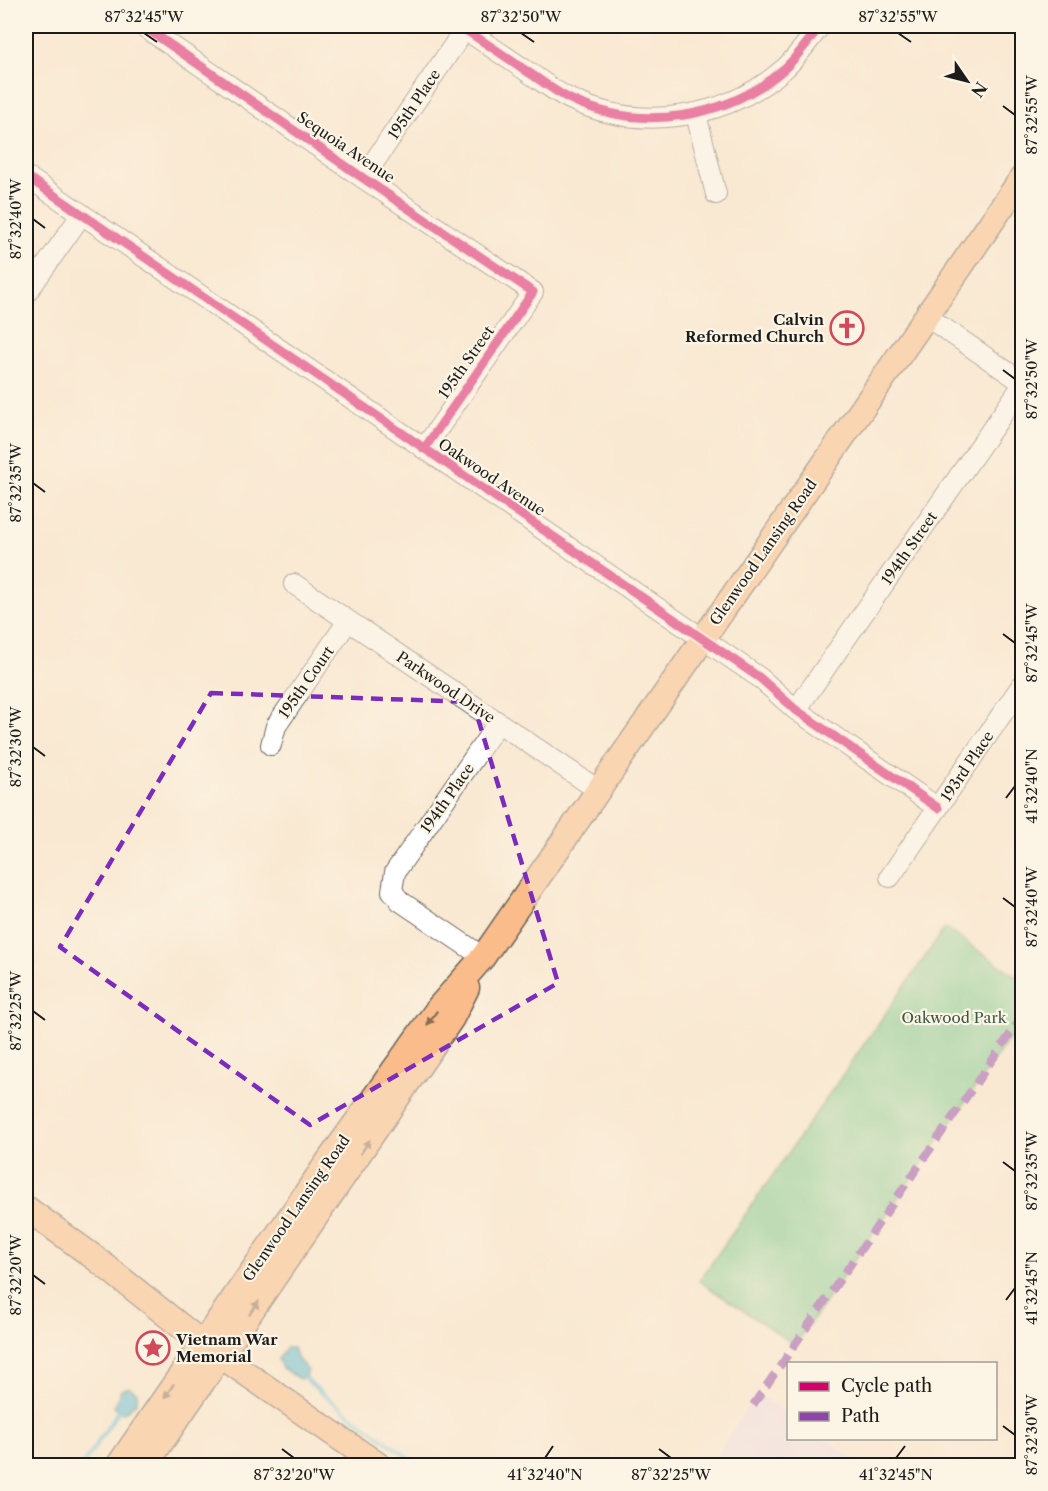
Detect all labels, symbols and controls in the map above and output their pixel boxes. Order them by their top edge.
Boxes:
text: 87°32'45"W [104,7,184,26]
text: 87°32'50"W [481,7,562,26]
text: 87°32'55"W [858,7,938,26]
north arrow [937,51,997,111]
street label: 195th Place [384,65,444,143]
text: 87°32'55"W [1022,75,1041,155]
text: N [967,78,991,101]
street label: Sequoia Avenue [293,107,399,187]
text: 87°32'40"W [6,178,25,259]
place label: Calvin Reformed Church [685,310,825,346]
church icon: Calvin Reformed Church [829,310,865,346]
street label: 195th Street [434,321,498,402]
text: 87°32'50"W [1022,338,1041,419]
street label: Oakwood Avenue [435,434,549,520]
text: 87°32'35"W [6,443,25,523]
street label: Glenwood Lansing Road [705,475,821,629]
street label: 194th Street [877,507,942,588]
text: 87°32'45"W [1022,603,1041,683]
street label: 195th Court [274,642,338,722]
street label: Parkwood Drive [393,647,499,727]
text: 87°32'30"W [6,706,25,788]
street label: 193rd Place [936,727,998,805]
text: 41°32'40"N [1022,748,1041,824]
street label: 194th Place [416,759,478,837]
text: 87°32'40"W [1022,866,1041,947]
text: 87°32'25"W [6,970,25,1051]
park label: Oakwood Park [902,1008,1008,1027]
one-way arrow [426,1009,438,1025]
street label: Glenwood Lansing Road [238,1131,354,1285]
text: 87°32'35"W [1022,1131,1041,1211]
one-way arrow [359,1140,371,1156]
text: 87°32'20"W [6,1234,25,1316]
text: 41°32'45"N [1022,1251,1041,1325]
one-way arrow [248,1300,260,1316]
place icon: Vietnam War Memorial [135,1330,171,1366]
place label: Vietnam War Memorial [175,1330,278,1366]
legend [787,1362,997,1440]
text: Cycle path [841,1375,932,1397]
one-way arrow [164,1383,175,1399]
text: 87°32'30"W [1022,1394,1041,1476]
text: Path [841,1405,880,1427]
text: 87°32'20"W [253,1465,335,1484]
text: 41°32'40"N [507,1465,583,1484]
text: 87°32'25"W [631,1465,712,1484]
text: 41°32'45"N [859,1465,933,1484]

